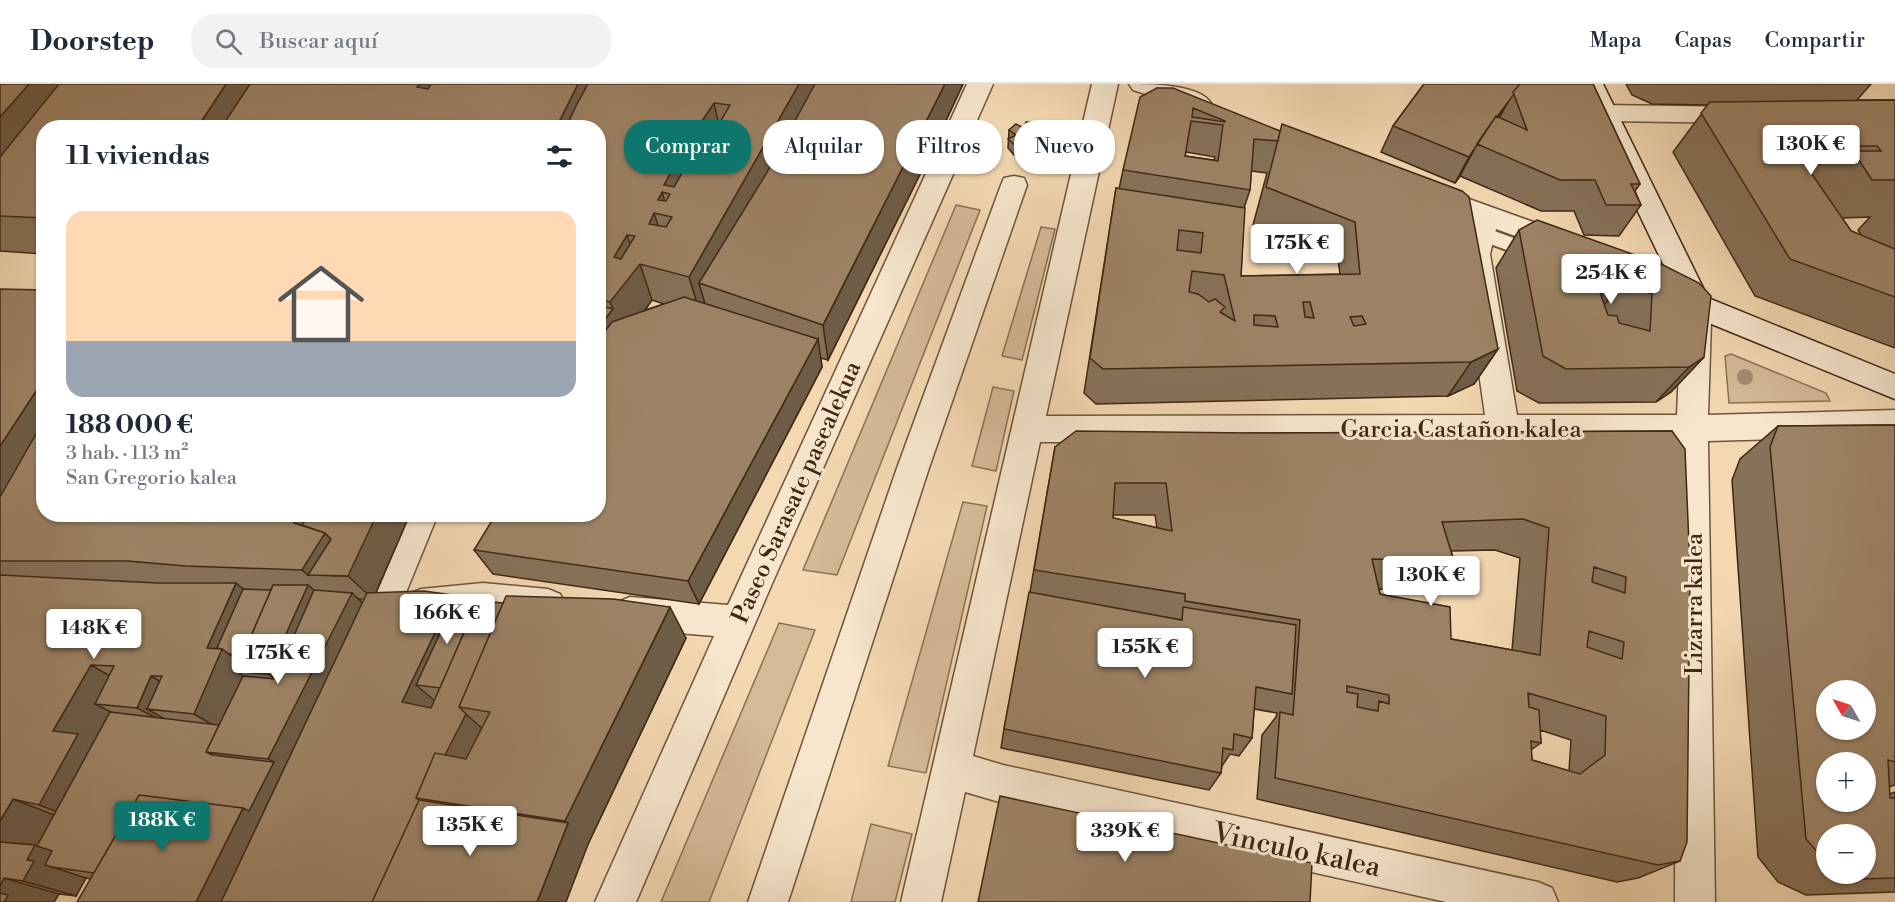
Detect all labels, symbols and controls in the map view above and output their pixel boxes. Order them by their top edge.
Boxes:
search box [191,14,611,68]
text: Doorstep [30,24,155,59]
icon: search [212,25,245,58]
text: Buscar aquí [260,28,378,55]
text: Mapa [1590,28,1642,54]
text: Capas [1675,28,1732,54]
text: Compartir [1765,28,1865,54]
chip: Comprar [624,120,751,174]
chip: Alquilar [763,120,884,174]
chip: Filtros [896,120,1002,174]
chip: Nuevo [1014,120,1115,174]
pin: 130K € [1762,125,1860,176]
text: 130K € [1777,132,1845,157]
text: 11 viviendas [66,140,210,172]
icon: filters [543,140,576,173]
pin: 175K € [1248,224,1346,275]
text: 175K € [1265,231,1329,256]
icon: home [267,250,375,358]
pin: 254K € [1562,254,1660,305]
text: 254K € [1575,261,1647,286]
street label: Paseo Sarasate pasealekua [725,356,869,628]
text: 188 000 € [66,409,193,441]
street label: Garcia Castañon kalea [1340,415,1582,445]
text: 3 hab. · 113 m² [66,441,188,466]
text: San Gregorio kalea [66,466,237,491]
street label: Lizarra kalea [1680,532,1710,675]
pin: 130K € [1382,556,1480,607]
text: 130K € [1397,563,1465,588]
pin: 166K € [398,594,496,645]
text: 166K € [414,601,480,626]
pin: 148K € [45,609,143,660]
text: 148K € [60,616,128,641]
pin: 155K € [1096,628,1194,679]
pin: 175K € [229,634,327,685]
text: 155K € [1112,635,1178,660]
text: 175K € [246,641,310,666]
north arrow [1816,680,1876,740]
map controls [1816,680,1876,884]
button: + [1816,752,1876,812]
pin: 188K € [113,801,211,852]
pin: 135K € [421,806,519,857]
text: 188K € [128,808,196,833]
pin: 339K € [1076,812,1174,863]
text: 135K € [437,813,503,838]
street label: Vinculo kalea [1209,815,1385,885]
text: 339K € [1090,819,1160,844]
button: − [1816,824,1876,884]

